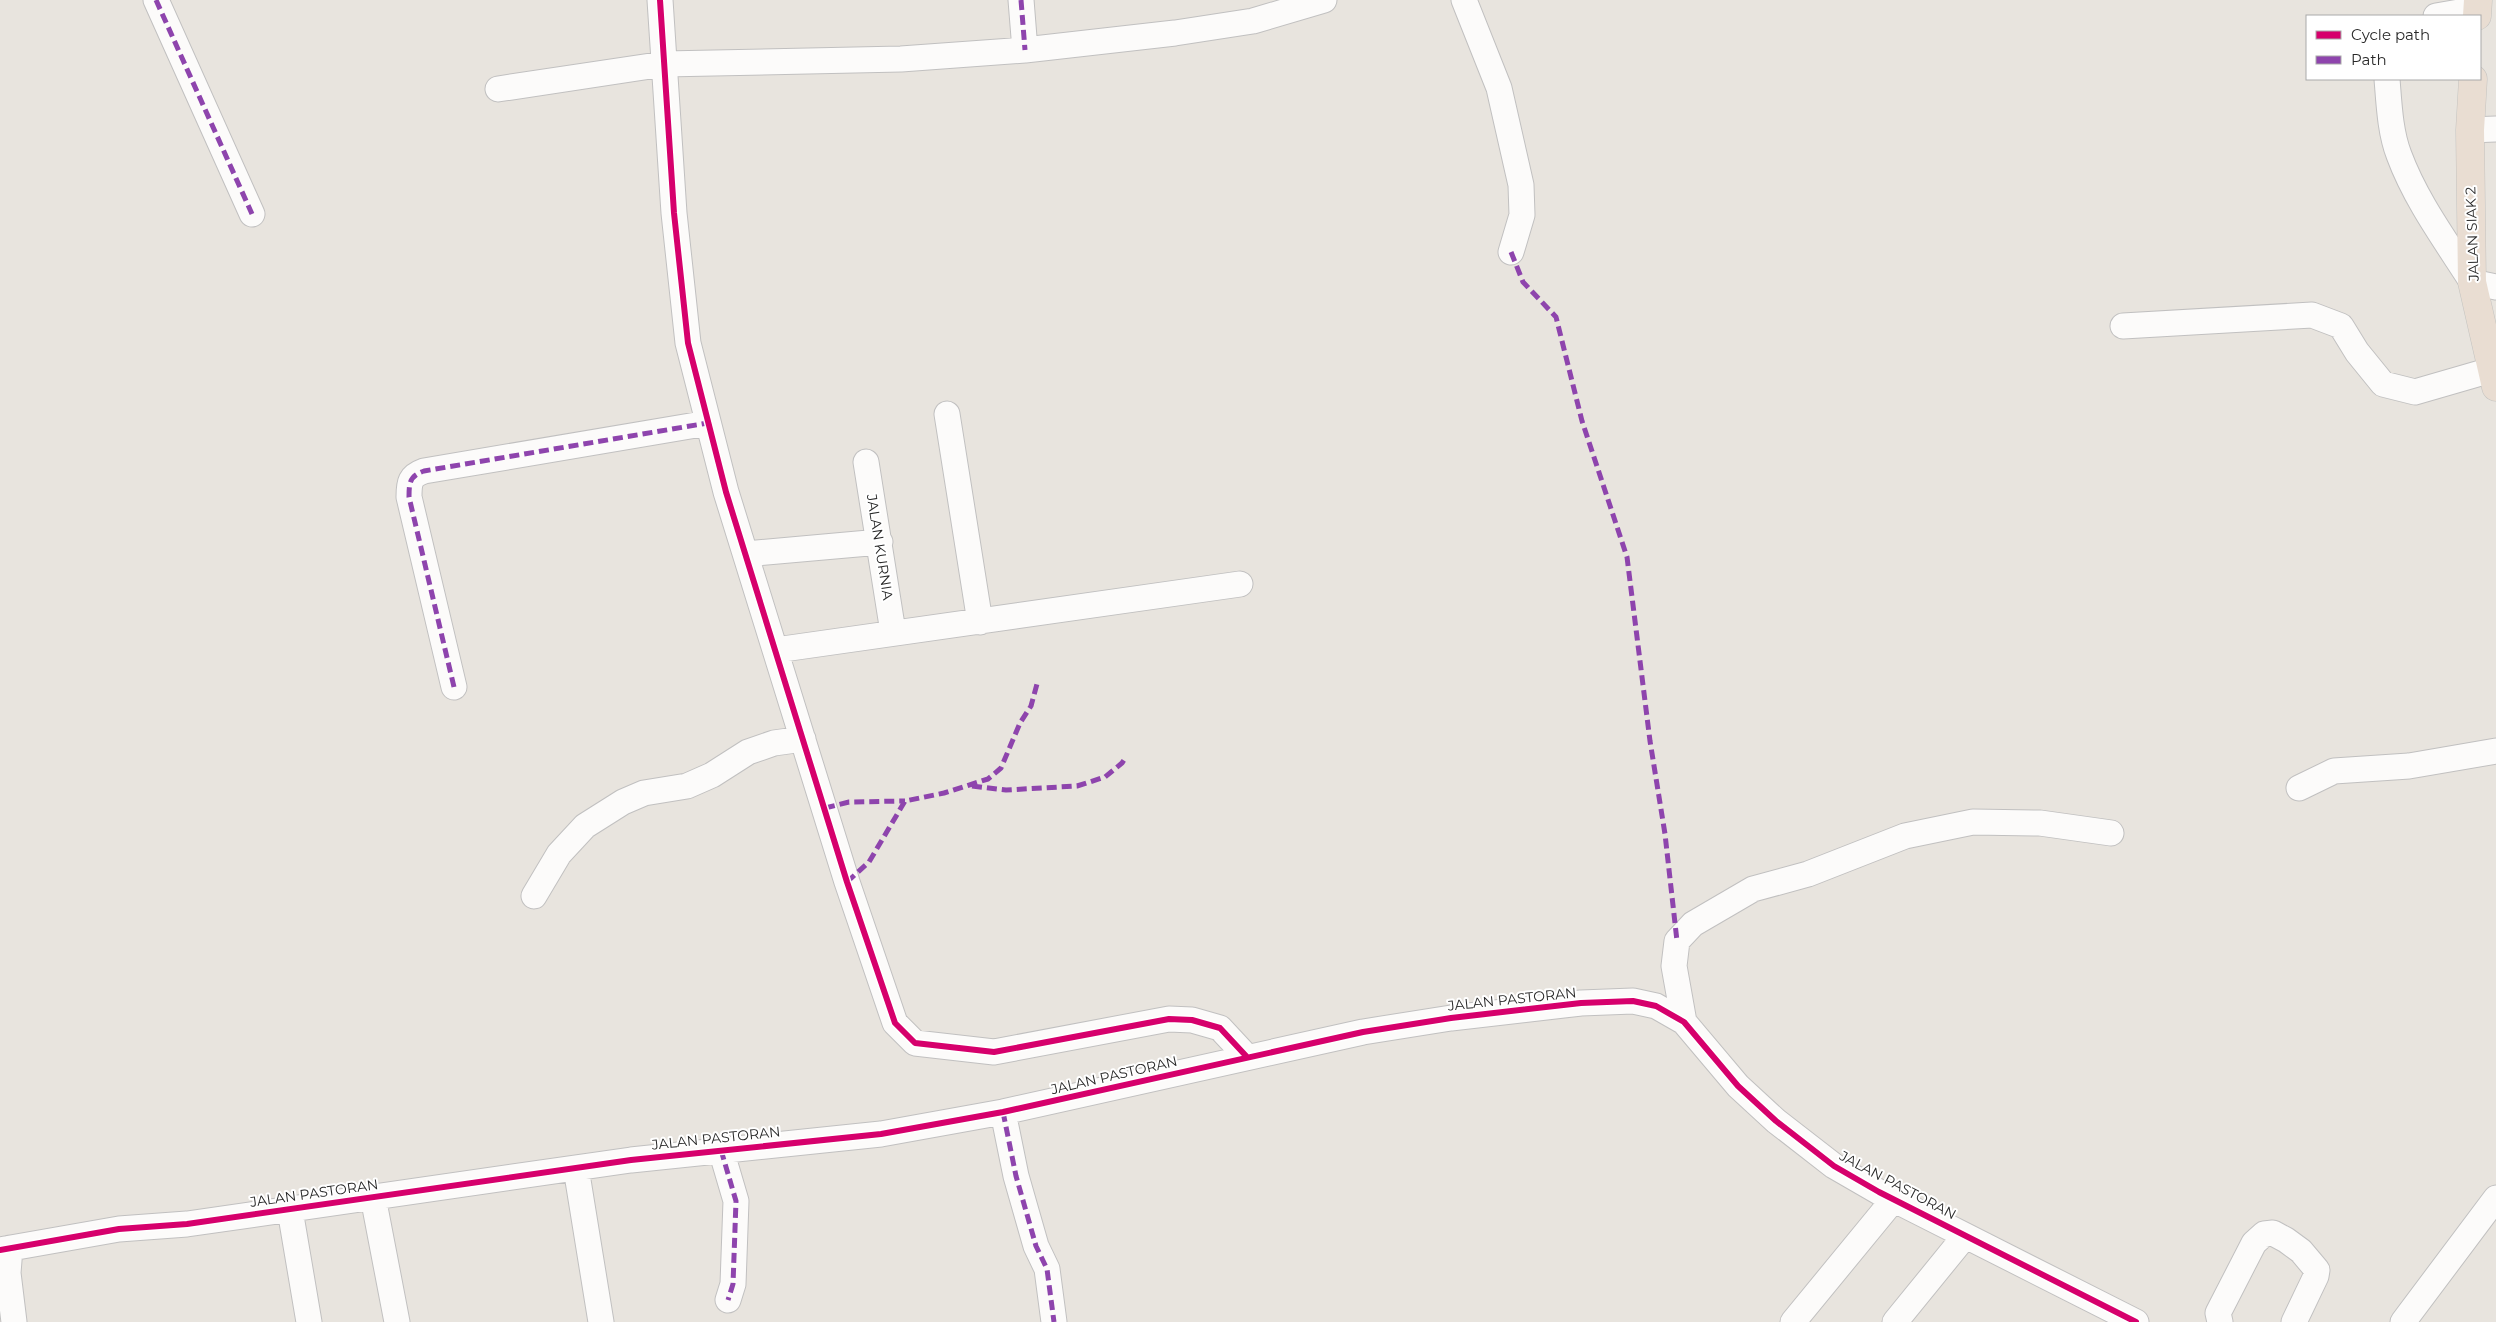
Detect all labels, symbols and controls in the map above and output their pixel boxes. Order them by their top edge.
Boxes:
legend [2306,15,2481,80]
text: Cycle path [2351,25,2430,44]
text: Path [2351,50,2387,69]
street label: JALAN SIAK 2 [2461,186,2483,283]
street label: JALAN KURNIA [863,492,897,602]
street label: JALAN PASTORAN [1446,983,1577,1015]
street label: JALAN PASTORAN [1048,1052,1179,1099]
street label: JALAN PASTORAN [650,1122,781,1154]
street label: JALAN PASTORAN [1836,1146,1959,1223]
street label: JALAN PASTORAN [248,1175,379,1211]

